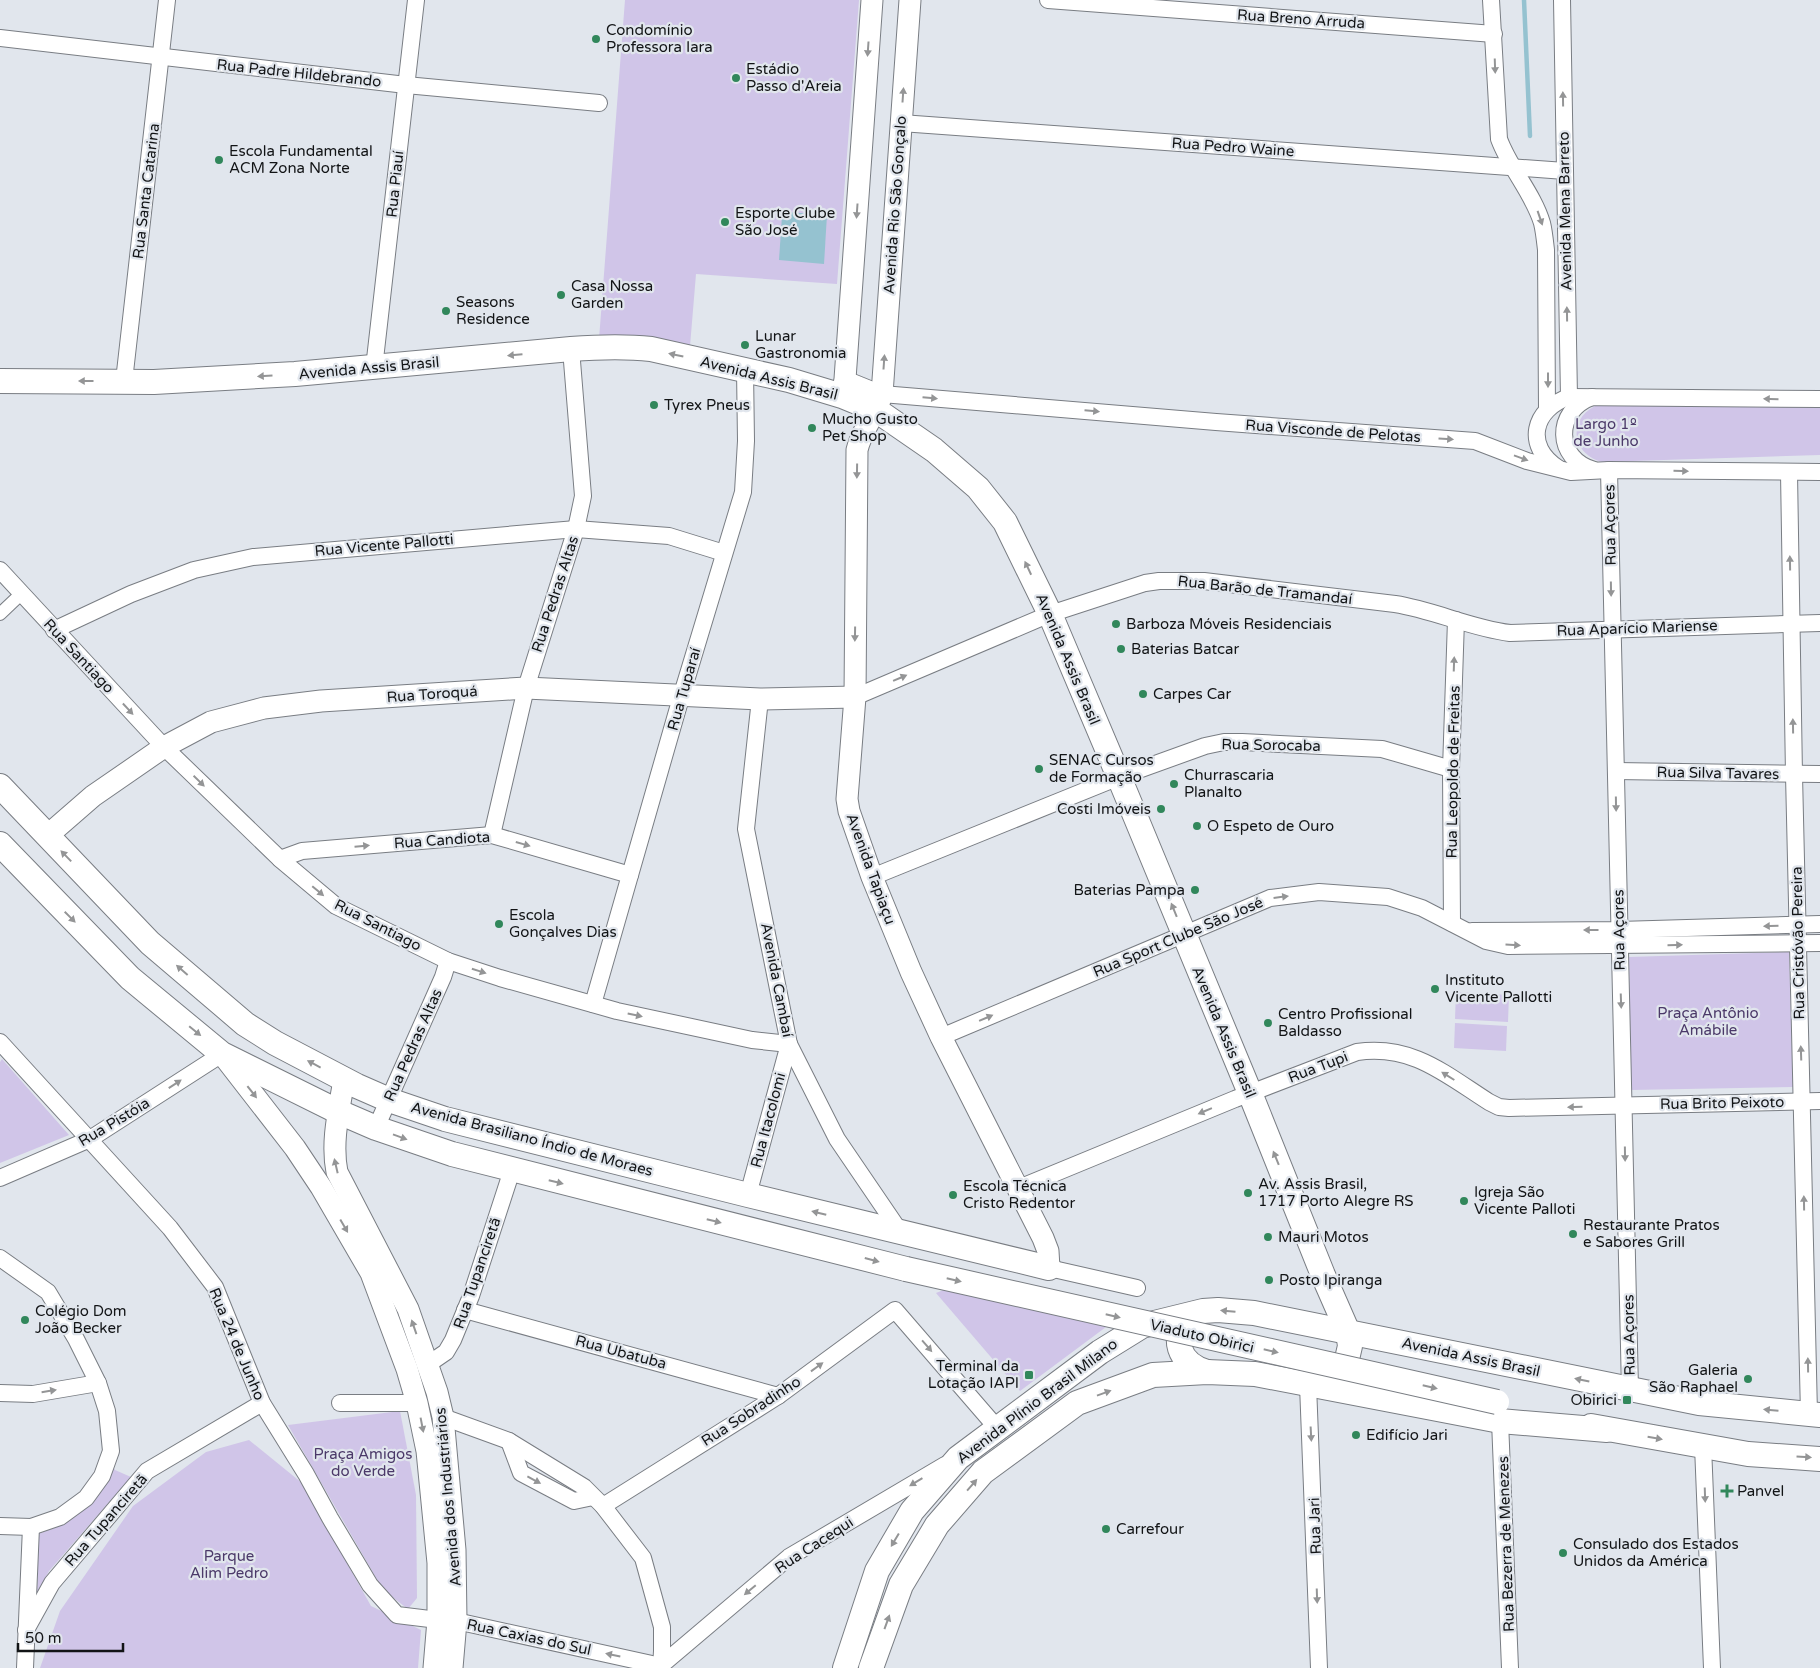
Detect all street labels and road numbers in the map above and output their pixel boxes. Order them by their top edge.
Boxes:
street label: Rua Breno Arruda [1236,6,1366,32]
street label: Rua Padre Hildebrando [216,55,382,91]
street label: Avenida Rio São Gonçalo [880,115,910,295]
street label: Rua Santa Catarina [129,122,163,260]
street label: Avenida Mena Barreto [1555,131,1575,291]
street label: Rua Pedro Waine [1171,134,1295,160]
street label: Rua Piauí [383,149,407,218]
street label: Avenida Assis Brasil [698,352,840,404]
street label: Avenida Assis Brasil [298,353,440,383]
street label: Rua Visconde de Pelotas [1245,416,1421,446]
street label: Rua Açores [1600,484,1620,566]
street label: Rua Vicente Pallotti [314,530,454,560]
street label: Rua Pedras Altas [528,533,582,655]
street label: Rua Barão de Tramandaí [1177,572,1353,608]
street label: Avenida Assis Brasil [1032,590,1104,728]
street label: Rua Santiago [40,615,118,697]
street label: Rua Aparício Mariense [1556,616,1718,640]
street label: Rua Tuparaí [664,645,704,732]
street label: Rua Toroquá [386,682,478,706]
street label: Rua Leopoldo de Freitas [1442,685,1464,859]
street label: Rua Sorocaba [1221,735,1321,755]
street label: Rua Silva Tavares [1657,763,1779,783]
street label: Avenida Tapiaçu [843,811,899,927]
street label: Rua Candiota [393,828,491,852]
street label: Rua Cristóvão Pereira [1788,866,1808,1020]
street label: Rua Açores [1609,889,1629,971]
street label: Rua Sport Clube São José [1090,893,1266,981]
street label: Rua Santiago [331,895,425,955]
street label: Avenida Cambaí [757,921,797,1039]
street label: Avenida Assis Brasil [1188,963,1260,1101]
street label: Rua Pedras Altas [380,986,446,1104]
street label: Rua Tupi [1285,1047,1351,1087]
street label: Rua Itacolomi [747,1070,789,1170]
street label: Rua Brito Peixoto [1660,1093,1784,1113]
street label: Rua Pistóia [75,1094,153,1150]
street label: Avenida Brasiliano Índio de Moraes [409,1098,655,1180]
street label: Rua Tupanciretã [450,1215,504,1331]
street label: Rua 24 de Junho [205,1285,269,1403]
street label: Rua Açores [1619,1294,1639,1376]
street label: Viaduto Obirici [1148,1315,1256,1357]
street label: Rua Ubatuba [573,1331,669,1373]
street label: Avenida Assis Brasil [1400,1334,1542,1380]
street label: Avenida Plínio Brasil Milano [953,1335,1121,1467]
street label: Rua Sobradinho [698,1372,804,1450]
street label: Avenida dos Industriários [431,1407,465,1587]
street label: Rua Bezerra de Menezes [1494,1456,1518,1632]
street label: Rua Tupanciretã [61,1470,151,1570]
street label: Rua Jari [1305,1497,1325,1555]
street label: Rua Cacequi [771,1513,857,1577]
street label: Rua Caxias do Sul [465,1615,593,1659]

